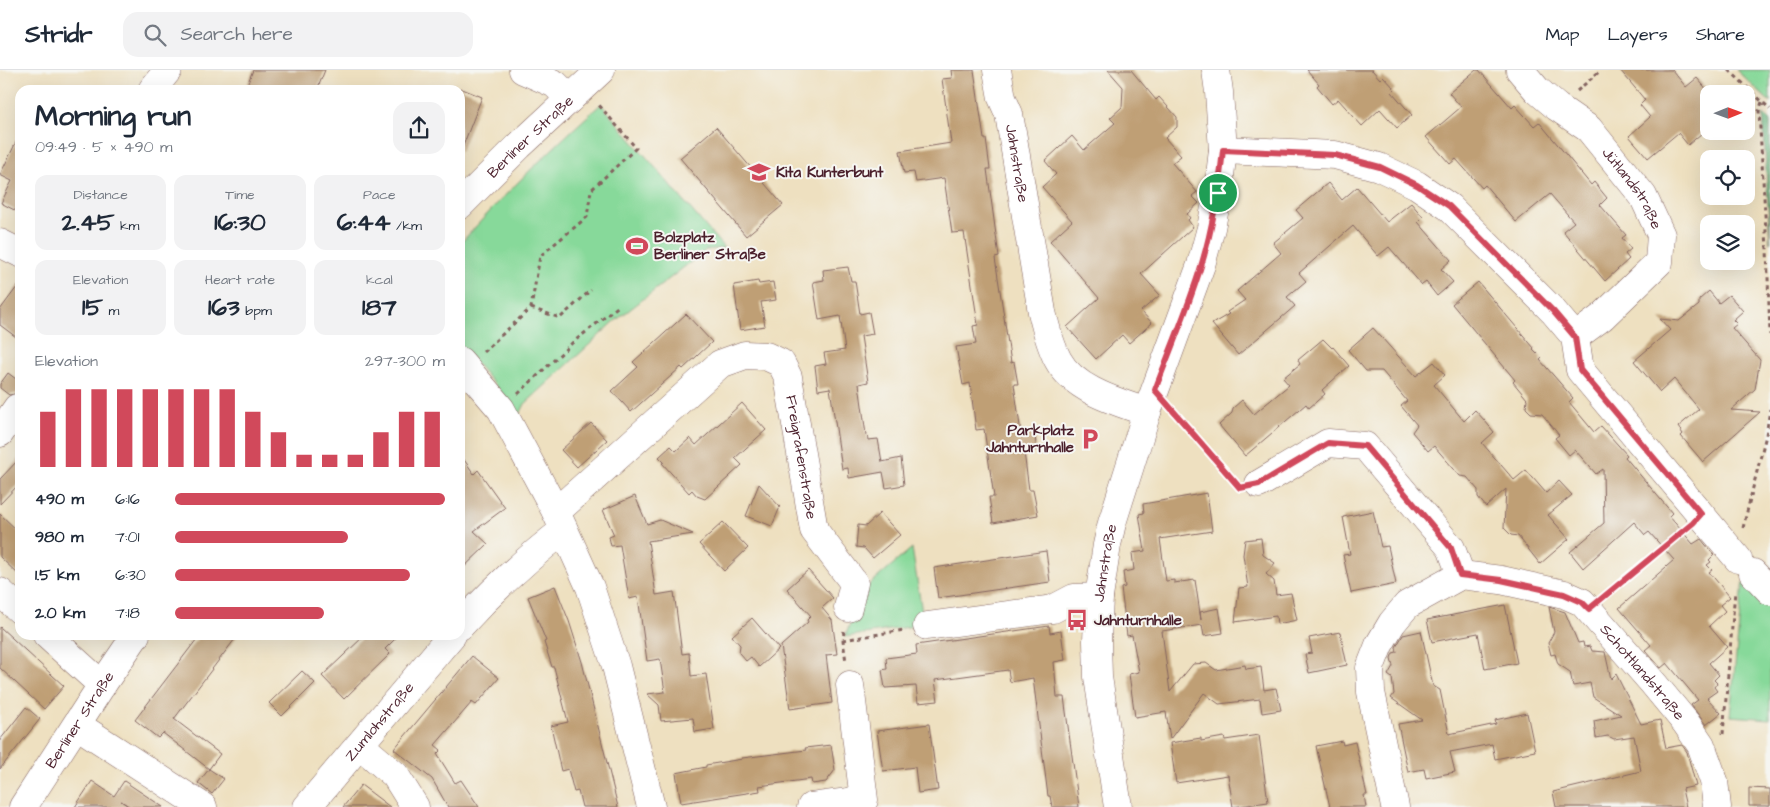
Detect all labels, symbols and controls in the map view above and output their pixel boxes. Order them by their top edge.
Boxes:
search box [123,12,473,57]
text: Stridr [25,18,93,52]
icon: search [141,21,169,49]
text: Search here [181,21,293,48]
text: Map [1545,22,1579,47]
text: Layers [1607,22,1668,47]
text: Share [1696,22,1745,47]
north arrow [1700,85,1755,140]
map controls [1700,85,1755,270]
street label: Berliner Straße [483,91,578,183]
text: Morning run [35,97,191,136]
button: share [393,102,445,154]
street label: Jahnstraße [1000,123,1034,204]
text: 09:49 · 5 × 490 m [35,136,173,158]
street label: Jütlandstraße [1597,143,1667,233]
button: locate [1700,150,1755,205]
school or university icon: Kita Kunterbunt [746,159,772,185]
place label: Kita Kunterbunt [776,162,884,183]
pin [1197,172,1239,214]
icon: arrive [1204,179,1232,207]
text: Distance [73,185,128,205]
text: Time [225,185,255,205]
text: Pace [363,185,396,205]
text: 2.45 [62,205,114,240]
text: 16:30 [214,205,266,240]
text: 6:44 [337,205,391,240]
button: layers [1700,215,1755,270]
text: km [114,216,139,236]
text: /km [391,216,422,236]
place label: Bolzplatz Berliner Straße [654,227,766,265]
sports icon: Bolzplatz Berliner Straße [624,233,650,259]
text: Elevation [73,270,128,290]
text: Heart rate [205,270,275,290]
text: kcal [366,270,393,290]
text: 15 [82,290,103,325]
text: 163 [208,290,240,325]
text: 187 [362,290,397,325]
text: m [103,301,119,321]
text: bpm [240,301,272,321]
text: Elevation [35,350,98,372]
text: 297–300 m [365,350,445,372]
street label: Freigrafenstraße [780,394,822,521]
place label: Parkplatz Jahnturnhalle [985,420,1075,458]
parking icon: Parkplatz Jahnturnhalle [1077,426,1103,452]
text: 490 m [35,488,84,510]
text: 6:16 [115,488,140,510]
street label: Jahnstraße [1089,522,1122,603]
text: 980 m [35,526,83,548]
text: 7:01 [115,526,140,548]
text: 1.5 km [35,564,79,586]
text: 6:30 [115,564,146,586]
text: 2.0 km [35,602,85,624]
text: 7:18 [115,602,140,624]
bus stop icon: Jahnturnhalle [1064,607,1090,633]
place label: Jahnturnhalle [1093,610,1182,631]
street label: Schottlandstraße [1595,620,1689,725]
street label: Berliner Straße [41,667,119,773]
street label: Zumlohstraße [340,678,419,766]

